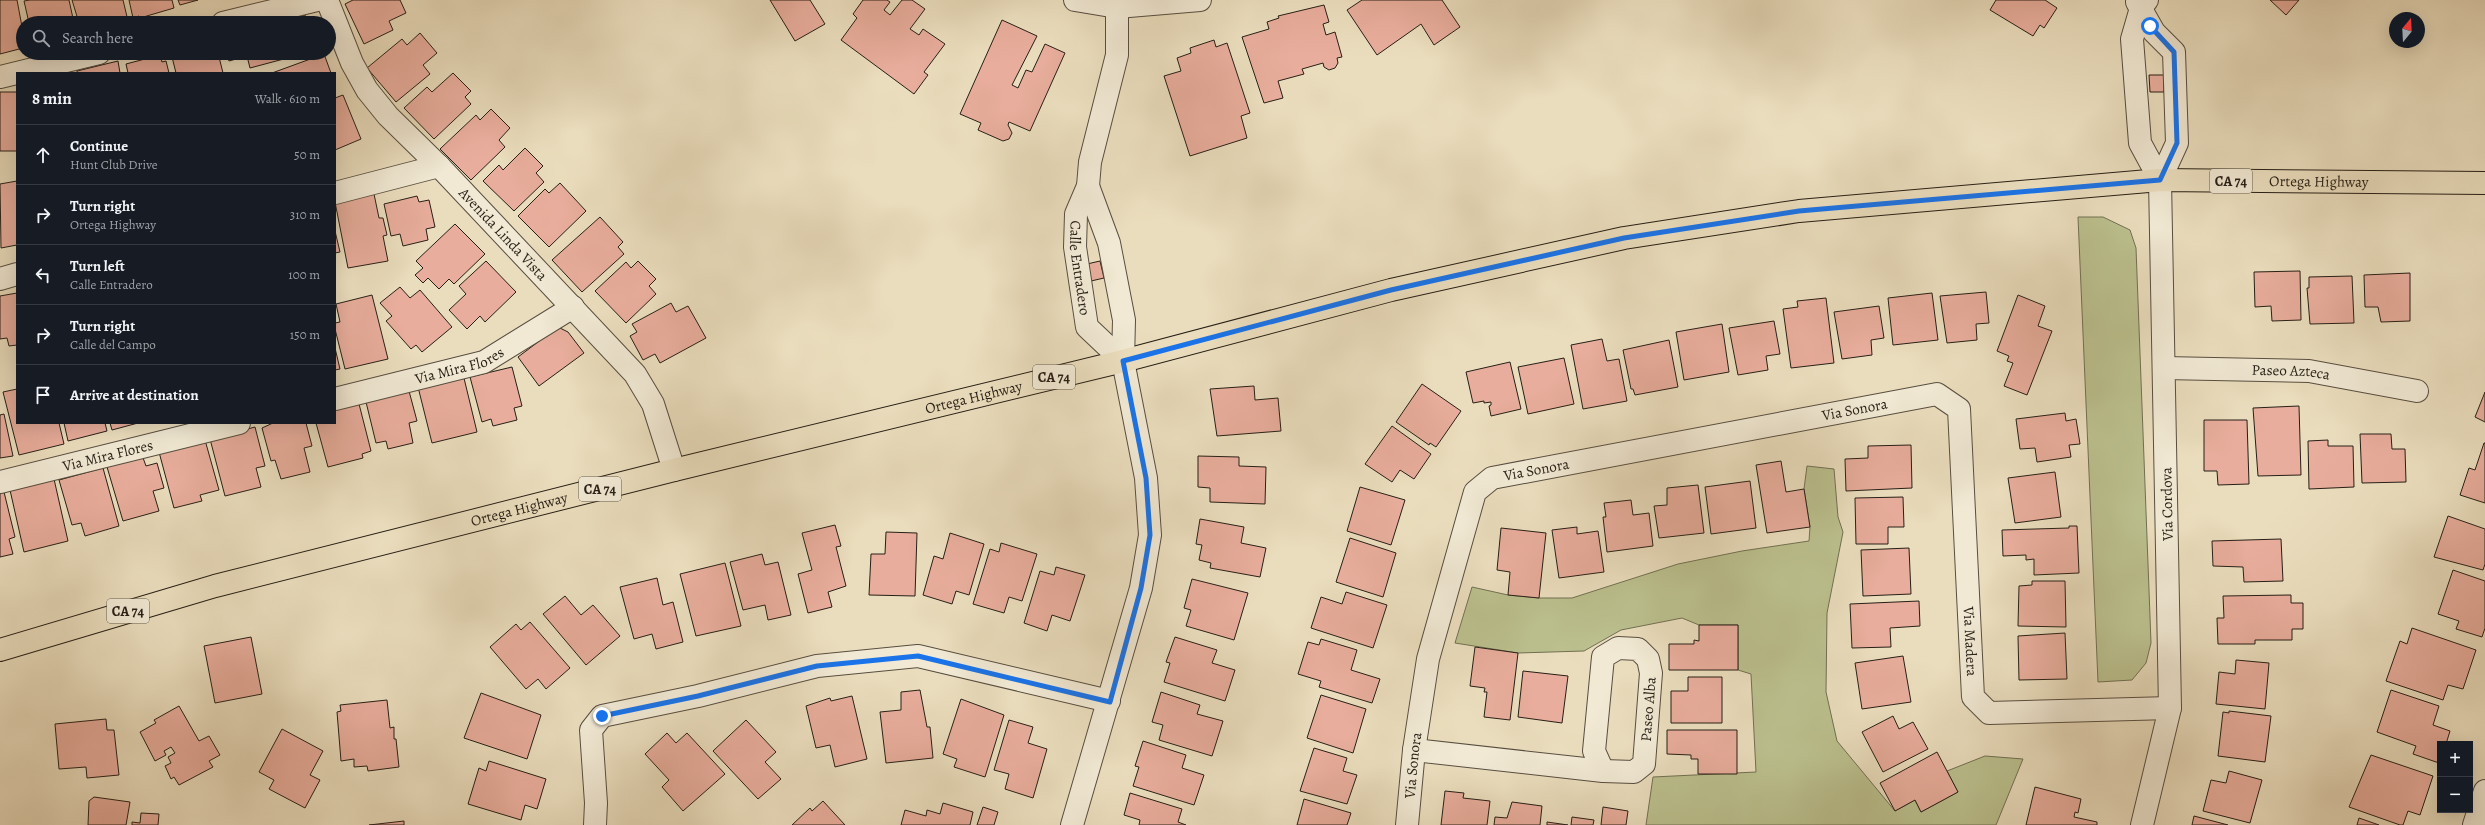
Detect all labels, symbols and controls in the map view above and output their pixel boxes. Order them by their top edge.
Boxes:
north arrow [2389,12,2425,48]
search box [16,16,336,60]
route start [2141,17,2159,35]
icon: search [30,27,52,49]
text: Search here [62,28,133,48]
text: 8 min [32,87,72,110]
text: Walk · 610 m [255,90,320,107]
text: Continue [70,136,128,156]
icon: ahead [32,144,54,166]
text: 50 m [294,146,320,163]
text: Hunt Club Drive [70,156,158,173]
road number: CA 74 [2210,169,2252,193]
street label: Ortega Highway [2269,171,2369,192]
street label: Avenida Linda Vista [454,182,552,285]
text: Turn right [70,196,135,216]
icon: right [32,204,54,226]
text: 310 m [290,206,320,223]
text: Ortega Highway [70,216,156,233]
street label: Calle Entradero [1065,220,1095,317]
text: Turn left [70,256,125,276]
icon: left [32,264,54,286]
text: 100 m [288,266,320,283]
text: Calle Entradero [70,276,153,293]
text: Turn right [70,316,135,336]
icon: right [32,324,54,346]
text: 150 m [290,326,320,343]
text: Calle del Campo [70,336,156,353]
street label: Via Mira Flores [412,342,508,389]
street label: Paseo Azteca [2251,360,2332,385]
road number: CA 74 [1033,365,1075,389]
street label: Ortega Highway [923,376,1024,419]
icon: arrive [32,384,54,406]
text: Arrive at destination [70,385,199,405]
street label: Via Sonora [1819,394,1889,426]
street label: Via Mira Flores [60,435,155,476]
street label: Via Sonora [1501,454,1571,486]
street label: Via Cordova [2156,467,2178,542]
road number: CA 74 [579,477,621,501]
street label: Ortega Highway [468,487,570,531]
road number: CA 74 [107,599,149,623]
street label: Via Madera [1959,605,1982,677]
street label: Paseo Alba [1636,676,1661,742]
route end [593,707,611,725]
street label: Via Sonora [1399,731,1427,800]
map controls [2437,741,2473,813]
button: + [2437,741,2473,777]
button: − [2437,777,2473,813]

